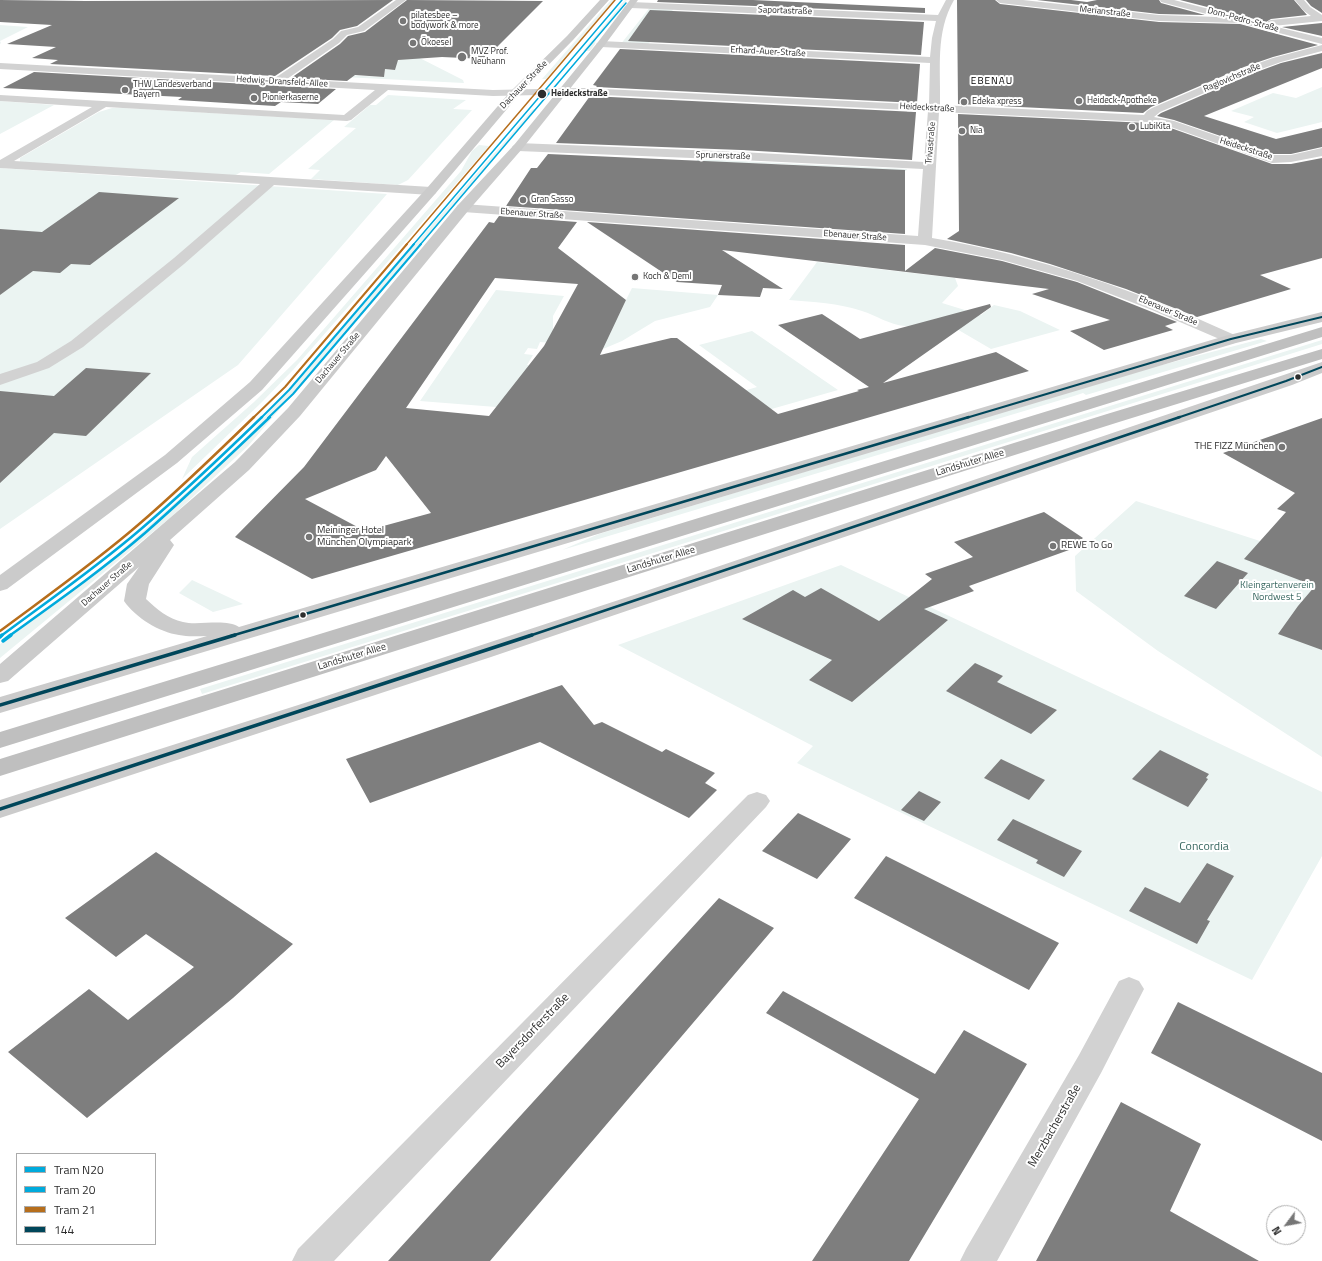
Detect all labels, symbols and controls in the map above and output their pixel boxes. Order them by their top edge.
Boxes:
street label: Merianstraße [1079,4,1131,20]
street label: Saportastraße [758,5,812,17]
street label: Dom-Pedro-Straße [1206,5,1280,35]
place label: pilatesbee – bodywork & more [411,11,479,32]
marker: pilatesbee – bodywork & more [398,16,408,26]
marker: Ökoesel [408,38,418,48]
place label: Ökoesel [421,38,451,48]
street label: Erhard-Auer-Straße [730,45,806,59]
place label: MVZ Prof. Neuhann [471,47,508,68]
marker: MVZ Prof. Neuhann [456,51,468,63]
street label: Dachauer Straße [498,58,550,112]
street label: Raglovichstraße [1202,61,1262,95]
street label: Hedwig-Dransfeld-Allee [236,74,328,90]
district label: EBENAU [971,76,1013,88]
place label: THW Landesverband Bayern [133,80,212,101]
marker: THW Landesverband Bayern [120,85,130,95]
marker: Heideckstraße [536,88,548,100]
place label: Heideckstraße [551,89,608,99]
marker: Pionierkaserne [249,93,259,103]
place label: Pionierkaserne [262,93,319,103]
marker: Heideck-Apotheke [1074,96,1084,106]
place label: Heideck-Apotheke [1087,96,1157,106]
marker: Edeka xpress [959,97,969,107]
place label: Edeka xpress [972,97,1022,107]
street label: Heideckstraße [899,101,955,115]
street label: Trivastraße [924,121,938,165]
marker: LubiKita [1127,122,1137,132]
place label: LubiKita [1140,122,1171,132]
marker: Nia [957,126,967,136]
place label: Nia [970,126,983,136]
street label: Heideckstraße [1218,135,1274,163]
street label: Sprunerstraße [695,150,751,162]
marker: Gran Sasso [518,195,528,205]
place label: Gran Sasso [531,195,573,205]
street label: Ebenauer Straße [500,206,564,222]
street label: Ebenauer Straße [823,228,887,244]
marker: Koch & Deml [630,272,640,282]
place label: Koch & Deml [643,272,692,282]
street label: Ebenauer Straße [1137,294,1199,328]
street label: Dachauer Straße [314,330,362,386]
unlabelled marker [1293,372,1303,382]
place label: THE FIZZ München [1194,441,1274,453]
marker: THE FIZZ München [1277,442,1287,452]
street label: Landshuter Allee [934,447,1006,479]
place label: Meininger Hotel München Olympiapark [317,525,412,548]
marker: Meininger Hotel München Olympiapark [304,532,314,542]
place label: REWE To Go [1061,540,1113,552]
marker: REWE To Go [1048,541,1058,551]
street label: Landshuter Allee [625,544,697,576]
street label: Dachauer Straße [80,559,134,609]
park label: Kleingartenverein Nordwest 5 [1240,580,1314,604]
unlabelled marker [298,610,308,620]
street label: Landshuter Allee [316,641,388,673]
park label: Concordia [1179,840,1229,854]
street label: Bayersdorferstraße [494,991,572,1071]
street label: Merzbacherstraße [1026,1082,1084,1170]
legend [16,1153,156,1245]
text: Tram N20 [54,1160,104,1179]
text: Tram 20 [54,1180,96,1199]
text: Tram 21 [54,1200,96,1219]
north arrow [1266,1205,1306,1245]
text: 144 [54,1220,74,1239]
text: N [1268,1223,1285,1238]

